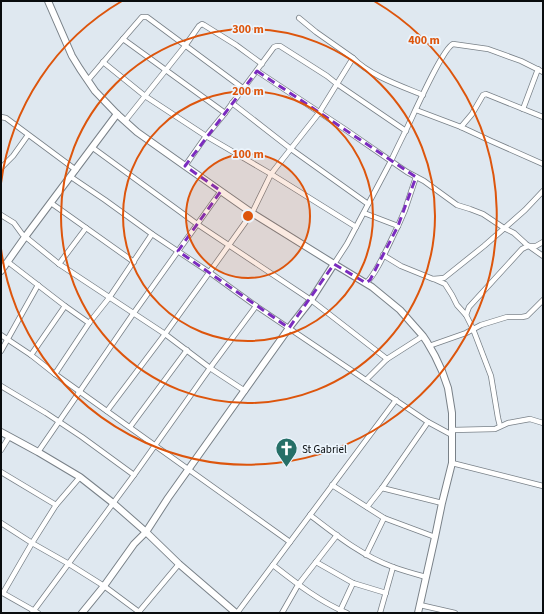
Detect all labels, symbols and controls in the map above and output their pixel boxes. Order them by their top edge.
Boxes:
text: 300 m [232,21,264,38]
text: 400 m [408,32,440,49]
text: 200 m [232,83,264,100]
text: 100 m [232,146,264,163]
centre of rings [241,209,255,223]
church icon: St Gabriel [274,436,300,469]
place label: St Gabriel [302,442,347,457]

